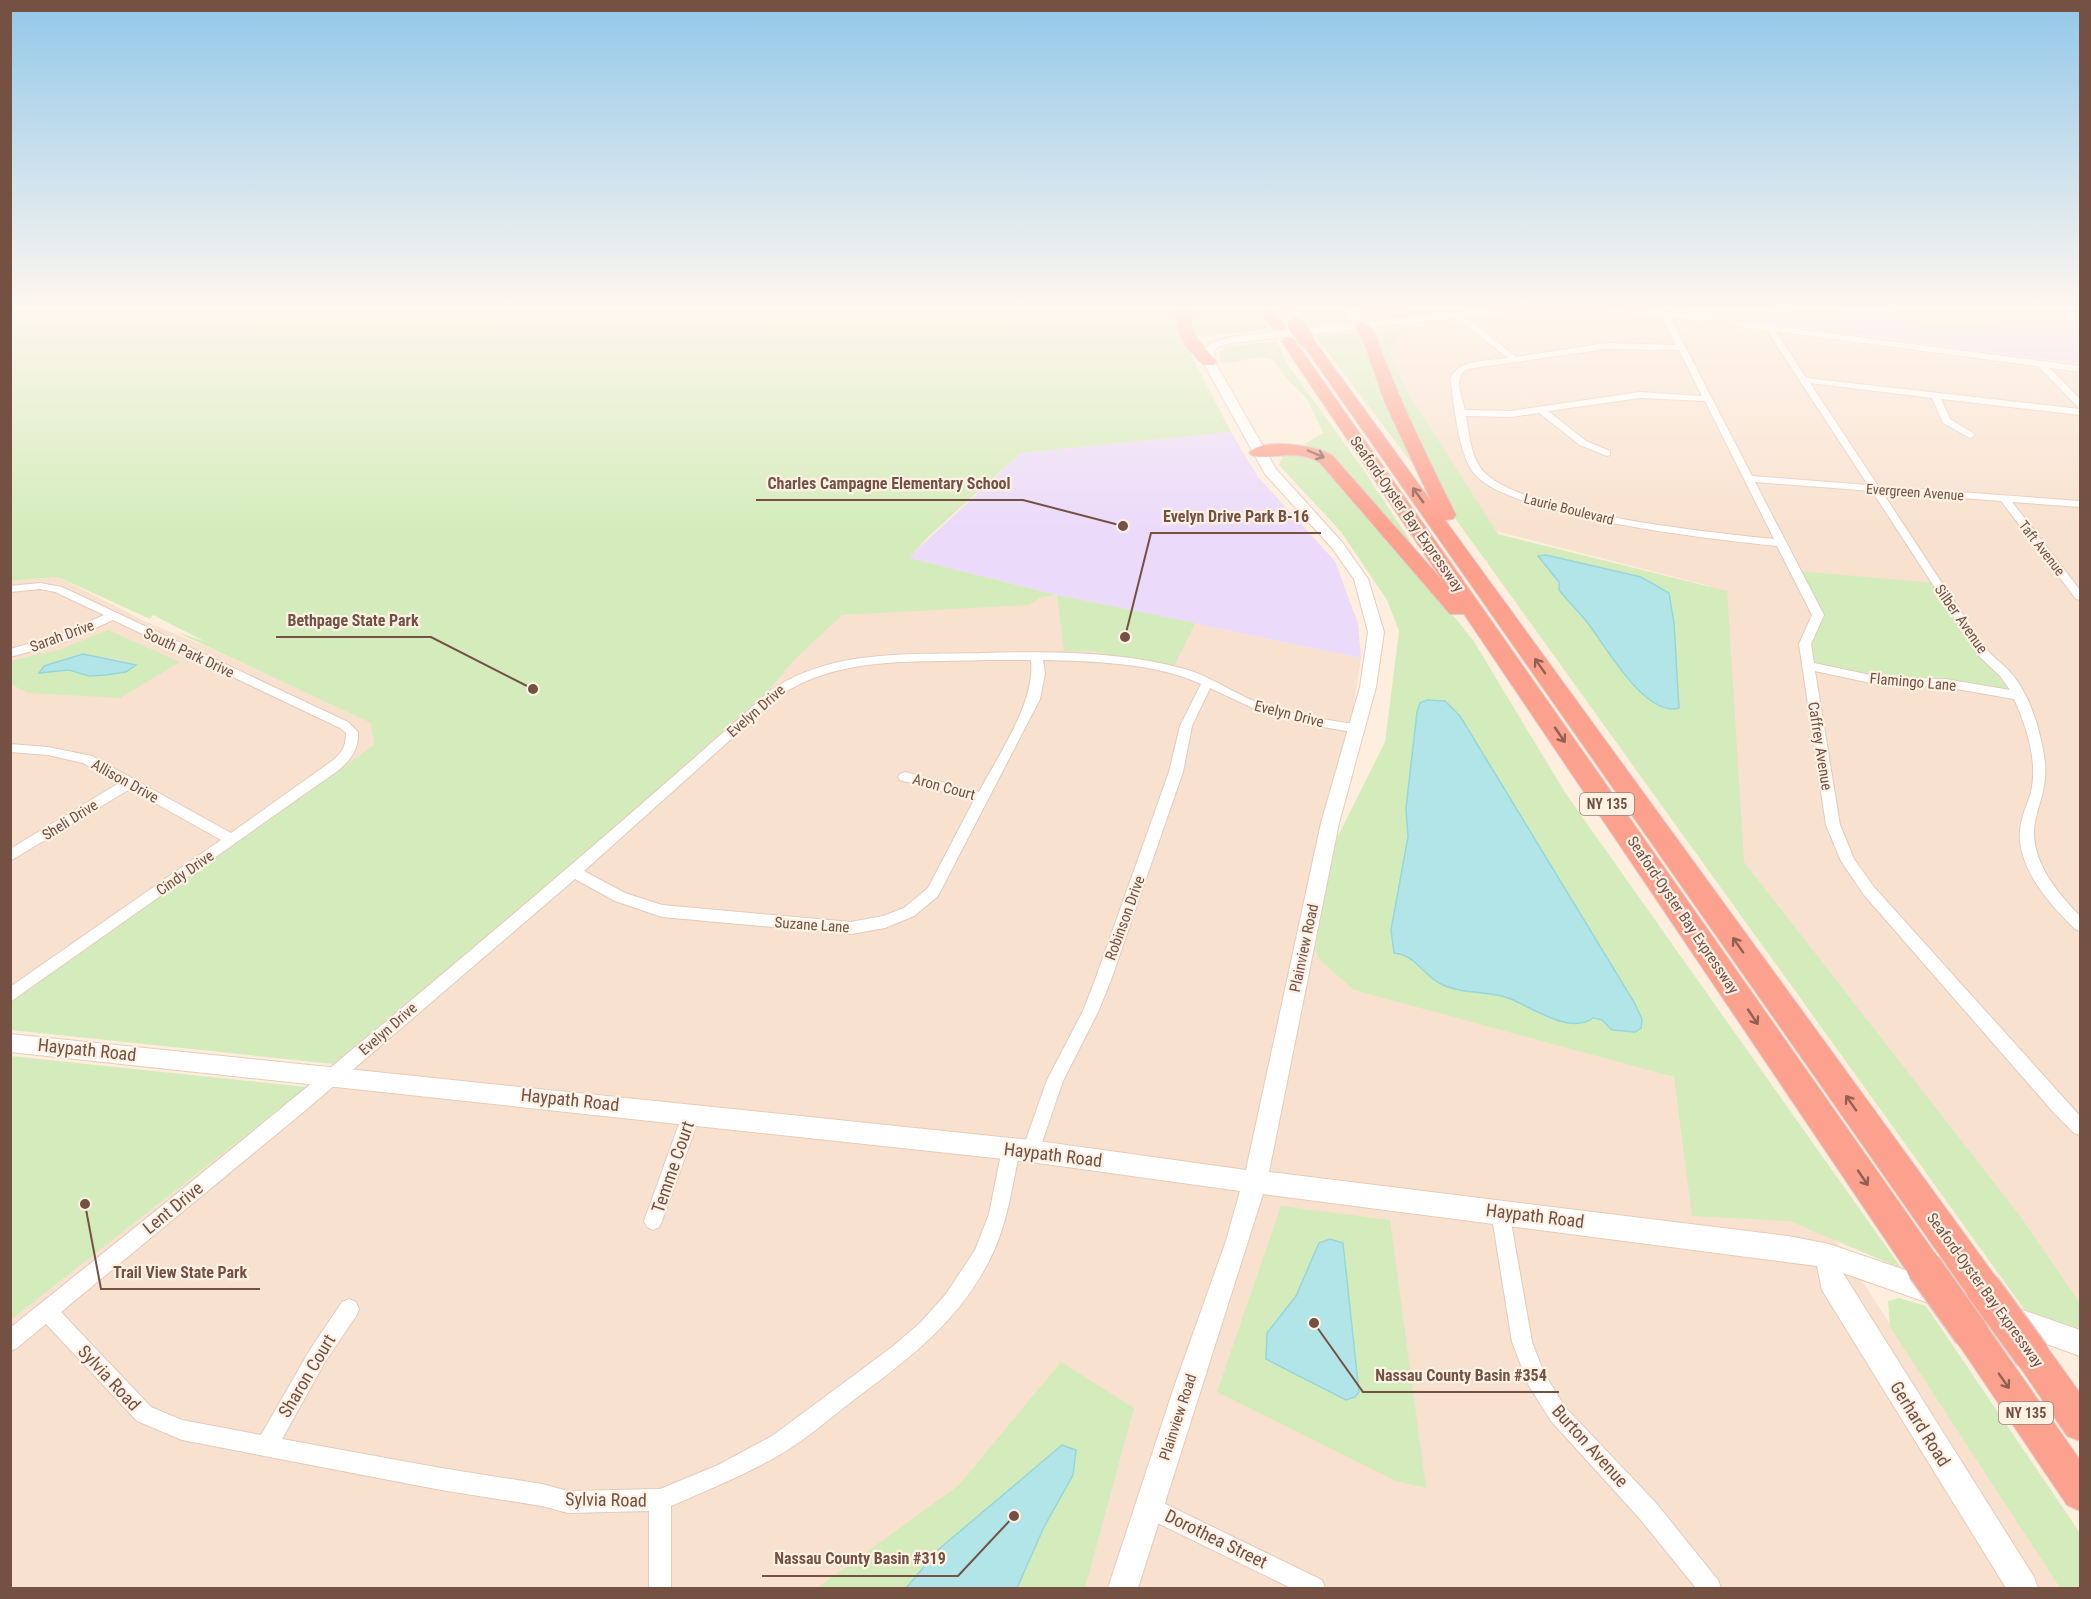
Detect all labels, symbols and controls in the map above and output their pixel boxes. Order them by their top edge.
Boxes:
street label: Seaford-Oyster Bay Expressway [1346,433,1468,595]
one-way arrow [1306,449,1324,460]
callout: Charles Campagne Elementary School [756,466,1023,500]
text: Charles Campagne Elementary School [767,474,1011,493]
street label: Evergreen Avenue [1866,481,1965,503]
one-way arrow [1412,488,1424,504]
street label: Laurie Boulevard [1522,490,1616,528]
callout: Evelyn Drive Park B-16 [1151,499,1321,533]
text: Evelyn Drive Park B-16 [1163,507,1309,526]
street label: Taft Avenue [2016,517,2069,579]
street label: Silber Avenue [1931,581,1991,657]
callout: Bethpage State Park [276,603,431,637]
text: Bethpage State Park [287,611,419,630]
street label: Sarah Drive [27,616,97,656]
street label: South Park Drive [141,624,237,682]
one-way arrow [1534,658,1546,674]
street label: Flamingo Lane [1869,669,1957,695]
street label: Evelyn Drive [723,681,789,741]
street label: Evelyn Drive [1252,697,1326,731]
street label: Caffrey Avenue [1804,700,1836,792]
one-way arrow [1554,726,1566,743]
street label: Allison Drive [88,755,162,807]
street label: Aron Court [911,770,977,804]
road number: NY 135 [1580,793,1634,815]
street label: Sheli Drive [39,796,101,844]
street label: Seaford-Oyster Bay Expressway [1624,833,1742,997]
street label: Cindy Drive [153,847,217,899]
street label: Robinson Drive [1101,873,1149,963]
street label: Plainview Road [1286,902,1322,994]
street label: Suzane Lane [774,913,850,937]
one-way arrow [1732,937,1744,953]
street label: Evelyn Drive [355,999,421,1059]
one-way arrow [1747,1008,1759,1025]
street label: Haypath Road [37,1034,137,1065]
street label: Haypath Road [520,1084,620,1115]
one-way arrow [1845,1096,1858,1112]
street label: Temme Court [647,1118,698,1216]
street label: Haypath Road [1003,1138,1103,1171]
one-way arrow [1857,1169,1869,1186]
street label: Lent Drive [138,1177,207,1238]
street label: Haypath Road [1485,1199,1585,1232]
street label: Seaford-Oyster Bay Expressway [1923,1209,2047,1371]
callout: Trail View State Park [101,1255,260,1289]
text: Trail View State Park [113,1263,247,1282]
street label: Sharon Court [274,1330,340,1421]
street label: Sylvia Road [74,1341,145,1415]
callout: Nassau County Basin #354 [1363,1358,1559,1392]
text: Nassau County Basin #354 [1375,1366,1547,1385]
street label: Plainview Road [1156,1371,1200,1463]
one-way arrow [1998,1372,2010,1389]
street label: Gerhard Road [1886,1377,1955,1470]
street label: Burton Avenue [1548,1400,1633,1491]
road number: NY 135 [1999,1402,2053,1424]
street label: Sylvia Road [565,1488,647,1511]
street label: Dorothea Street [1162,1505,1271,1572]
callout: Nassau County Basin #319 [762,1542,958,1576]
text: Nassau County Basin #319 [774,1549,946,1568]

